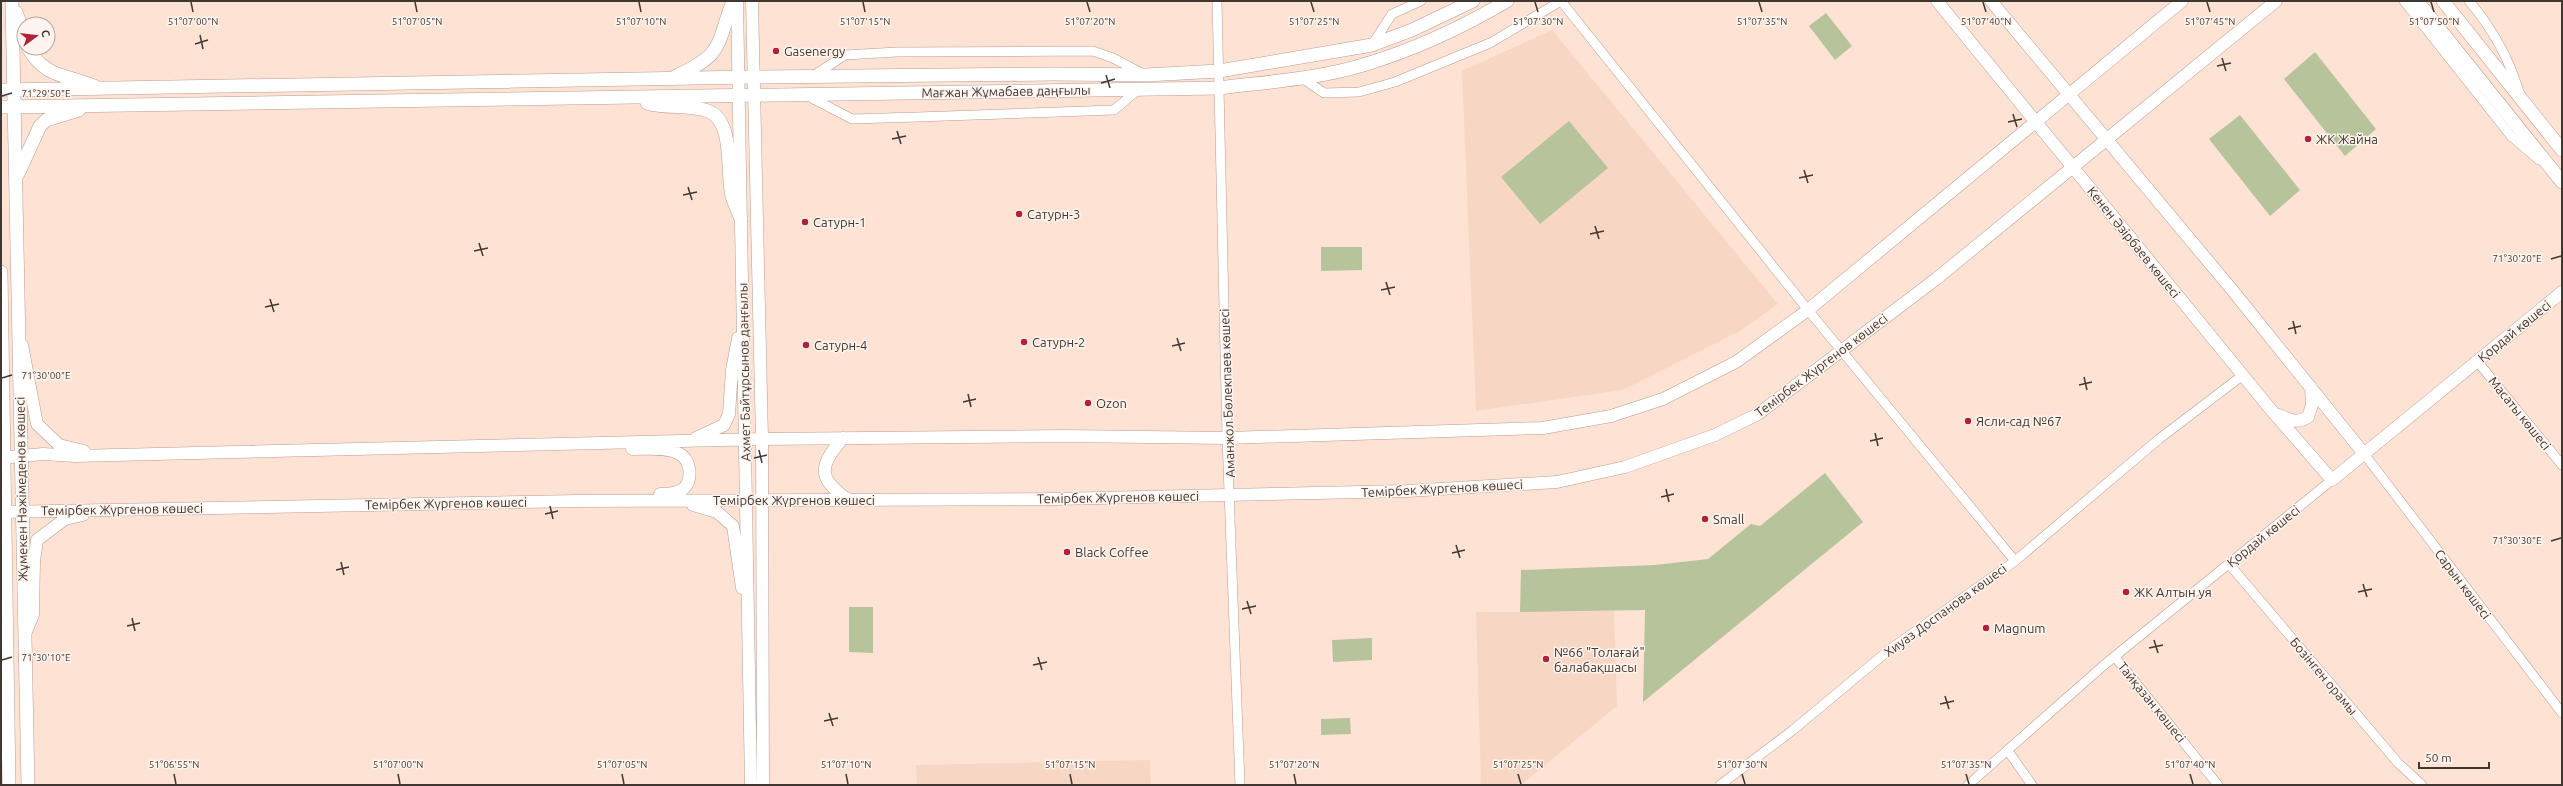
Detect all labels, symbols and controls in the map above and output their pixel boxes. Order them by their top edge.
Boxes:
north arrow [16,16,56,56]
text: 51°07'00"N [168,16,218,27]
text: 51°07'05"N [392,16,442,27]
text: 51°07'10"N [616,16,666,27]
text: 51°07'15"N [840,16,890,27]
text: 51°07'20"N [1065,16,1115,27]
text: 51°07'25"N [1289,16,1339,27]
text: 51°07'30"N [1513,16,1563,27]
text: 51°07'35"N [1737,16,1787,27]
text: 51°07'40"N [1961,16,2011,27]
text: 51°07'45"N [2185,16,2235,27]
text: 51°07'50"N [2409,16,2459,27]
text: С [39,28,52,38]
place label: Gasenergy [784,44,845,58]
marker: Gasenergy [771,46,781,56]
street label: Мағжан Жұмабаев даңғылы [921,83,1091,99]
text: 71°29'50"E [21,88,71,99]
place label: ЖК Жайна [2316,132,2378,146]
marker: ЖК Жайна [2303,134,2313,144]
street label: Кенен Әзірбаев көшесі [2085,184,2183,300]
place label: Сатурн-3 [1027,207,1080,221]
marker: Сатурн-3 [1014,209,1024,219]
place label: Сатурн-1 [813,215,866,229]
marker: Сатурн-1 [800,217,810,227]
text: 71°30'20"E [2492,253,2542,264]
street label: Ахмет Байтұрсынов даңғылы [735,283,753,461]
street label: Қордай көшесі [2475,297,2553,365]
street label: Аманжол Бөлекпаев көшесі [1217,308,1237,478]
street label: Темірбек Жүргенов көшесі [1752,311,1890,419]
place label: Сатурн-2 [1032,335,1085,349]
marker: Сатурн-2 [1019,337,1029,347]
place label: Сатурн-4 [814,338,867,352]
marker: Сатурн-4 [801,340,811,350]
text: 71°30'00"E [21,370,71,381]
street label: Масаты көшесі [2486,374,2554,452]
place label: Ozon [1096,396,1127,410]
street label: Жұмекен Нәжімеденов көшесі [12,397,30,581]
marker: Ozon [1083,398,1093,408]
place label: Ясли-сад №67 [1976,414,2062,428]
marker: Ясли-сад №67 [1963,416,1973,426]
street label: Темірбек Жүргенов көшесі [1361,477,1523,499]
street label: Темірбек Жүргенов көшесі [1037,489,1199,505]
street label: Темірбек Жүргенов көшесі [713,493,875,507]
street label: Темірбек Жүргенов көшесі [365,495,527,511]
street label: Темірбек Жүргенов көшесі [41,501,203,517]
street label: Қордай көшесі [2224,502,2302,570]
place label: Small [1713,512,1745,526]
marker: Small [1700,514,1710,524]
text: 71°30'30"E [2492,535,2542,546]
place label: Black Coffee [1075,545,1149,559]
street label: Сарын көшесі [2432,546,2494,622]
marker: Black Coffee [1062,547,1072,557]
street label: Хиуаз Доспанова көшесі [1881,561,2009,659]
place label: ЖК Алтын уя [2134,585,2212,599]
marker: ЖК Алтын уя [2121,587,2131,597]
place label: Magnum [1994,621,2046,635]
marker: Magnum [1981,623,1991,633]
street label: Бозінген орамы [2288,635,2360,717]
place label: №66 "Толағай" балабақшасы [1554,645,1645,674]
text: 71°30'10"E [21,652,71,663]
marker: №66 "Толағай" балабақшасы [1541,654,1551,664]
street label: Тайқазан көшесі [2115,659,2189,745]
scale bar [2419,744,2489,770]
text: 50 m [2425,751,2452,764]
text: 51°06'55"N [149,759,199,770]
text: 51°07'00"N [373,759,423,770]
text: 51°07'05"N [597,759,647,770]
text: 51°07'10"N [821,759,871,770]
text: 51°07'15"N [1045,759,1095,770]
text: 51°07'20"N [1269,759,1319,770]
text: 51°07'25"N [1493,759,1543,770]
text: 51°07'30"N [1717,759,1767,770]
text: 51°07'35"N [1941,759,1991,770]
text: 51°07'40"N [2165,759,2215,770]

